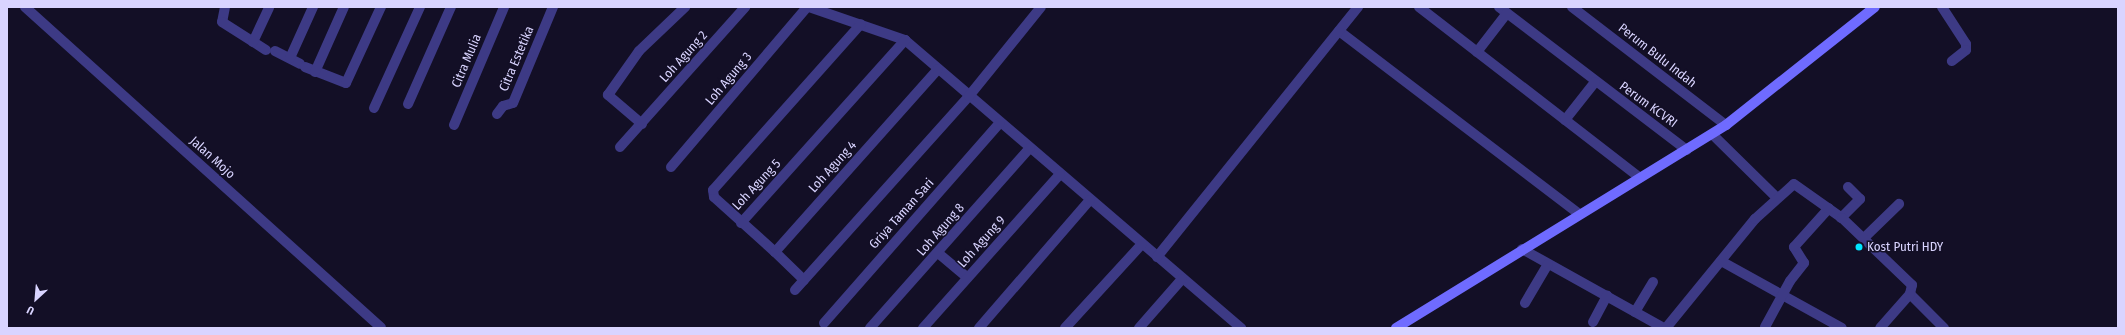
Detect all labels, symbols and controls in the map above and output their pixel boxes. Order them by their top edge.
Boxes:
street label: Perum Bulu Indah [1615,21,1699,91]
street label: Citra Estetika [496,24,538,94]
street label: Loh Agung 2 [657,28,711,86]
street label: Citra Mulia [449,32,485,90]
street label: Loh Agung 3 [703,50,755,108]
street label: Perum KCVRI [1616,79,1680,131]
street label: Jalan Mojo [186,134,238,182]
street label: Loh Agung 4 [806,138,860,196]
street label: Loh Agung 5 [730,156,784,214]
street label: Griya Taman Sari [866,176,938,252]
street label: Loh Agung 8 [914,201,968,259]
street label: Loh Agung 9 [955,213,1009,271]
place label: Kost Putri HDY [1867,239,1943,255]
marker: Kost Putri HDY [1854,242,1864,252]
north arrow [16,279,56,319]
text: U [25,303,36,317]

